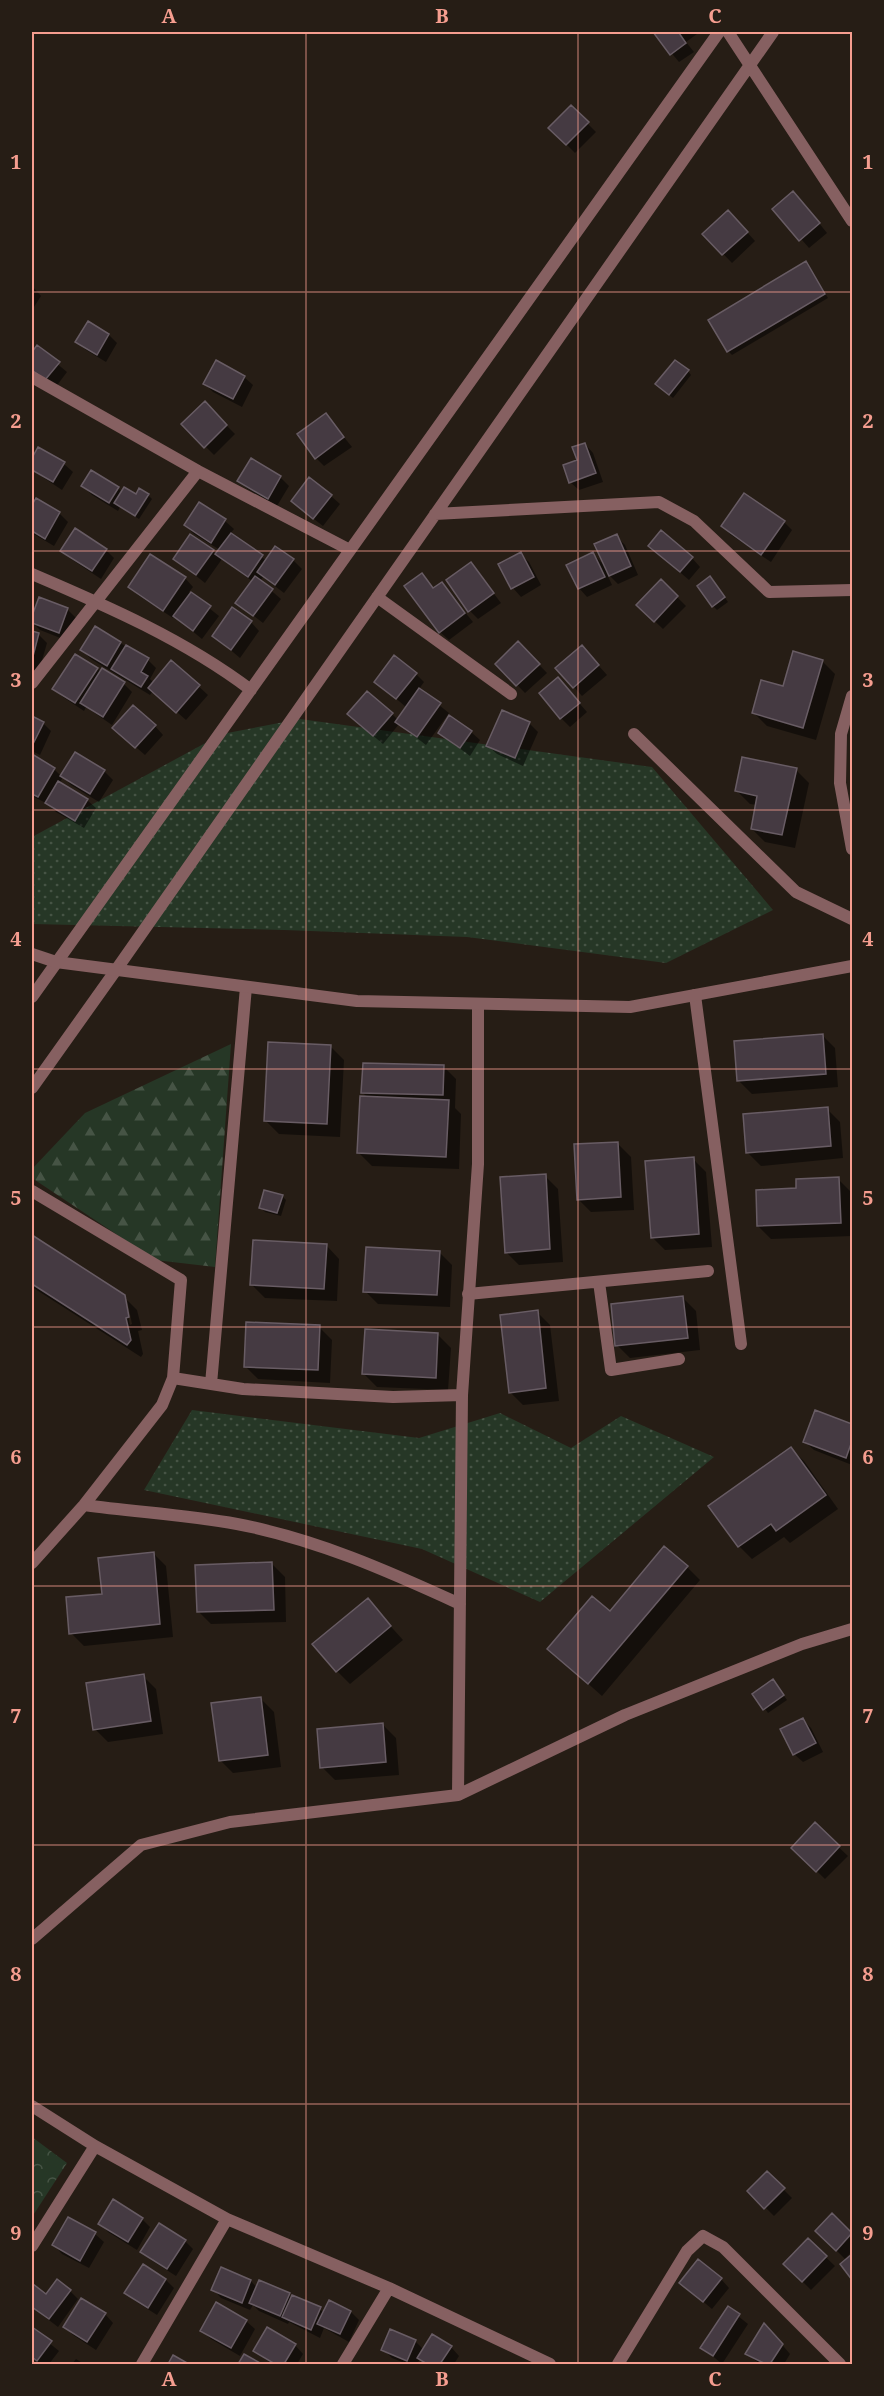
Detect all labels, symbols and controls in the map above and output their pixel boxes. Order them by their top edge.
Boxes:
text: A [161,2,177,29]
text: B [435,2,449,29]
text: C [708,2,722,29]
text: 1 [10,148,22,175]
text: 1 [862,148,874,175]
text: 2 [10,407,22,434]
text: 2 [862,407,874,434]
text: 3 [10,666,22,693]
text: 3 [862,666,874,693]
text: 4 [10,925,22,952]
text: 4 [862,925,874,952]
text: 5 [10,1184,22,1211]
text: 5 [862,1184,874,1211]
text: 6 [10,1443,22,1470]
text: 6 [862,1443,874,1470]
text: 7 [10,1702,22,1729]
text: 7 [862,1702,874,1729]
text: 8 [10,1960,22,1987]
text: 8 [862,1960,874,1987]
text: 9 [10,2219,22,2246]
text: 9 [862,2219,874,2246]
text: A [161,2365,177,2392]
text: B [435,2365,449,2392]
text: C [708,2365,722,2392]

